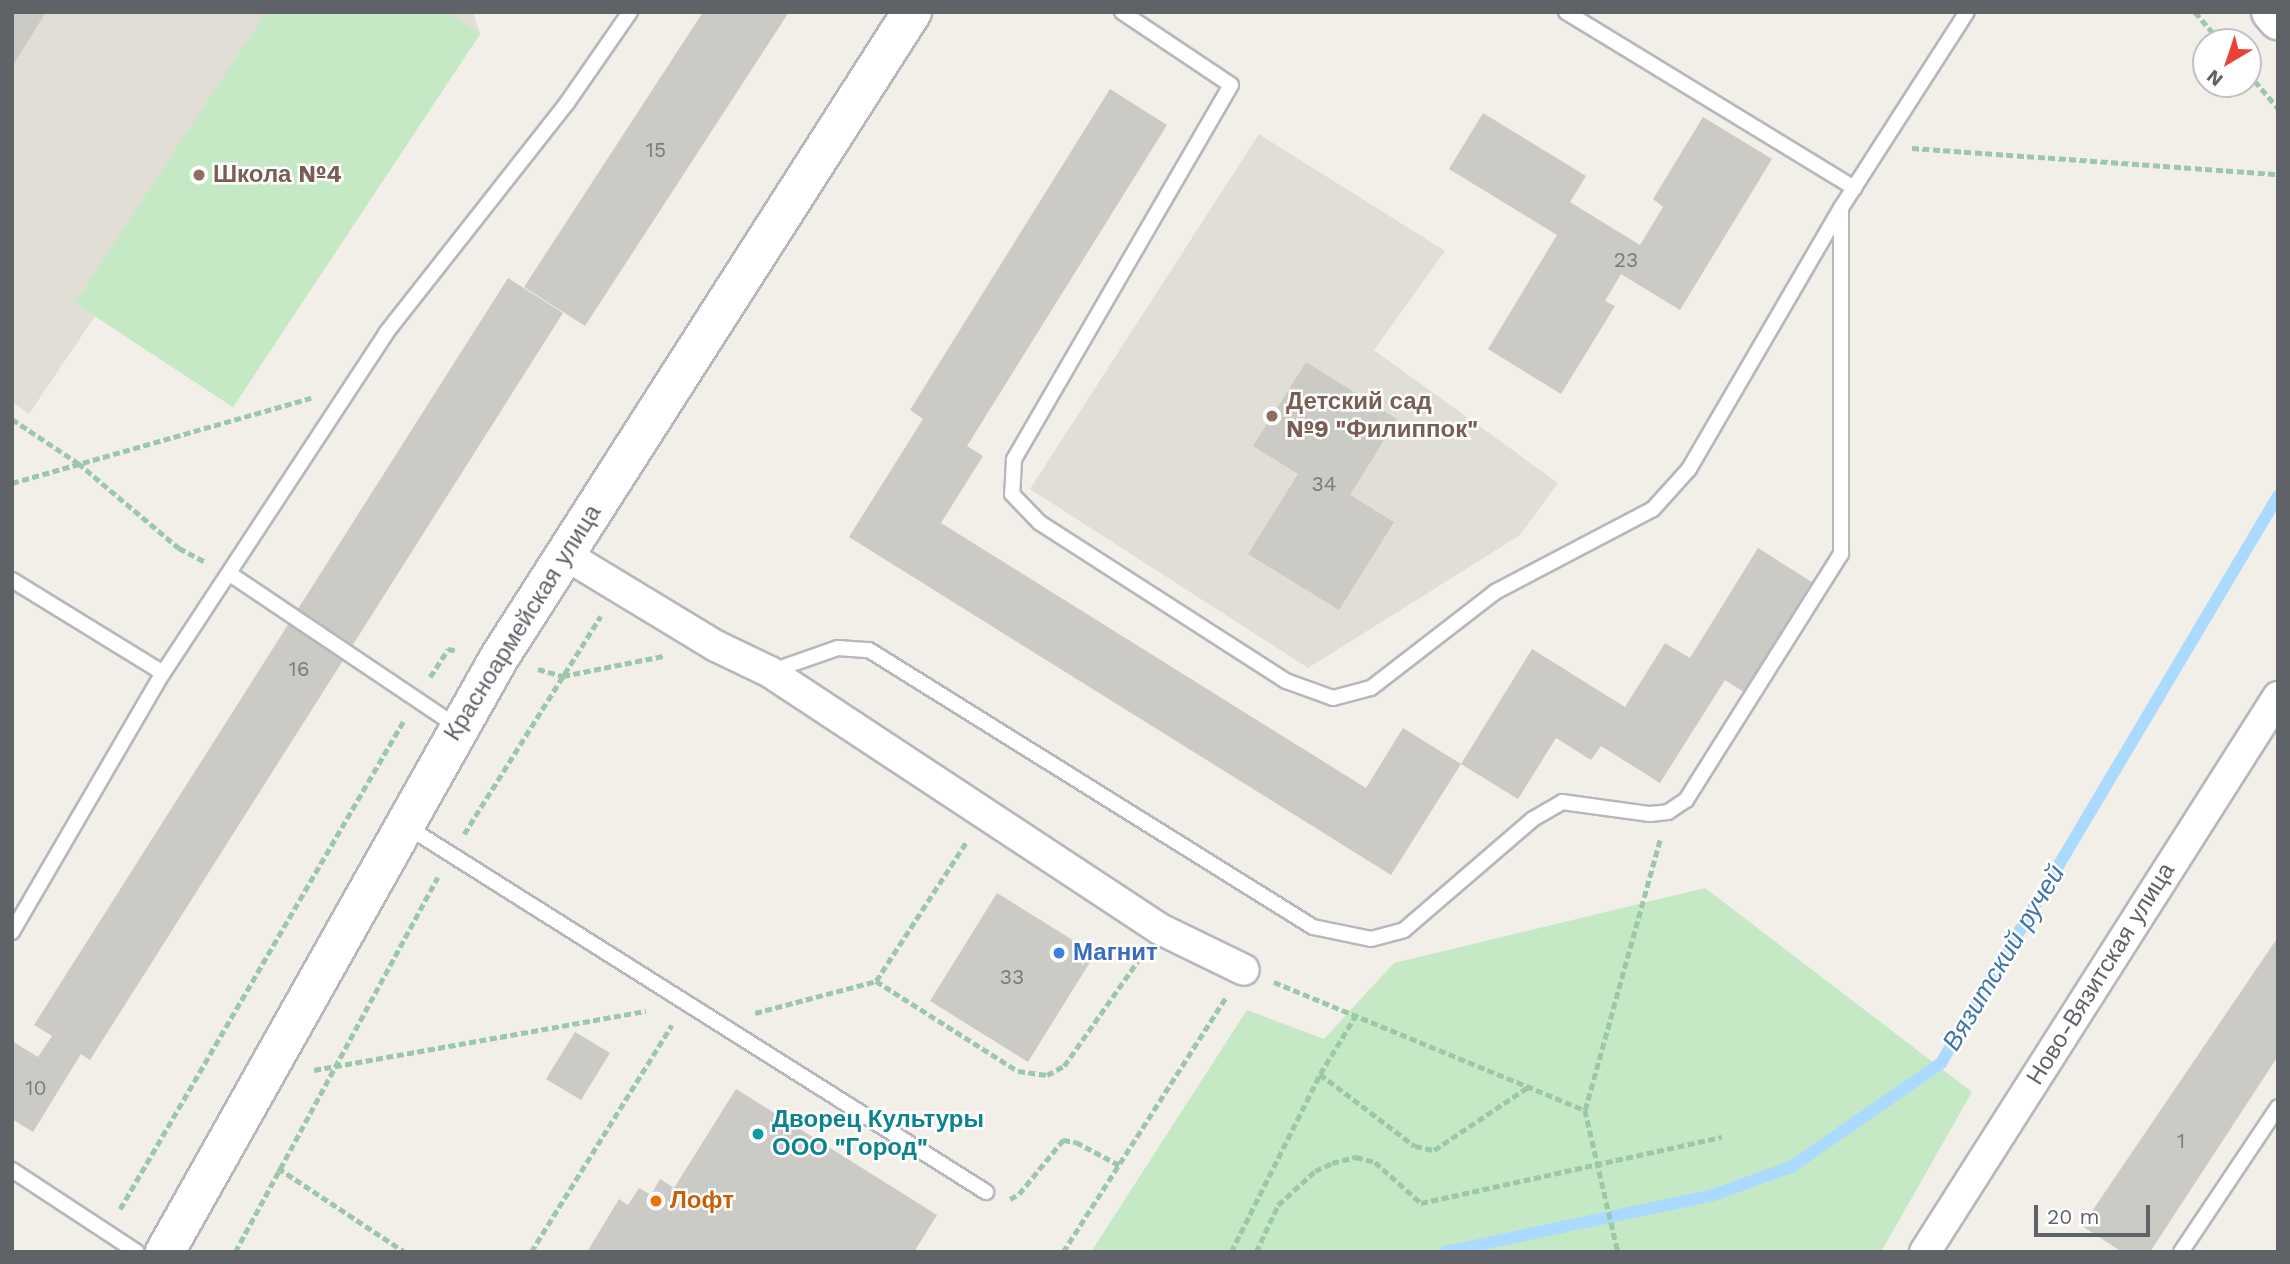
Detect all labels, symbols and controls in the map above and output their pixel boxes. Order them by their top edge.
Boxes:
north arrow [2192,28,2262,98]
text: N [2202,65,2227,92]
house number: 15 [646,137,666,163]
place label: Школа №4 [213,161,342,189]
marker: Школа №4 [191,167,207,183]
house number: 23 [1614,247,1638,273]
place label: Детский сад №9 "Филиппок" [1286,388,1478,444]
marker: Детский сад №9 "Филиппок" [1264,408,1280,424]
house number: 34 [1311,471,1337,497]
street label: Красноармейская улица [439,500,607,746]
house number: 16 [289,656,309,682]
street label: Ново-Вязитская улица [2021,858,2181,1090]
water label: Вязитский ручей [1936,860,2072,1056]
place label: Магнит [1073,939,1158,967]
marker: Магнит [1051,945,1067,961]
house number: 33 [1000,964,1024,990]
house number: 10 [25,1075,47,1101]
place label: Дворец Культуры ООО "Город" [772,1106,984,1162]
marker: Дворец Культуры ООО "Город" [750,1126,766,1142]
house number: 1 [2177,1128,2185,1154]
place label: Лофт [670,1187,734,1215]
scale bar [2038,1190,2154,1234]
marker: Лофт [648,1193,664,1209]
text: 20 m [2047,1204,2099,1229]

